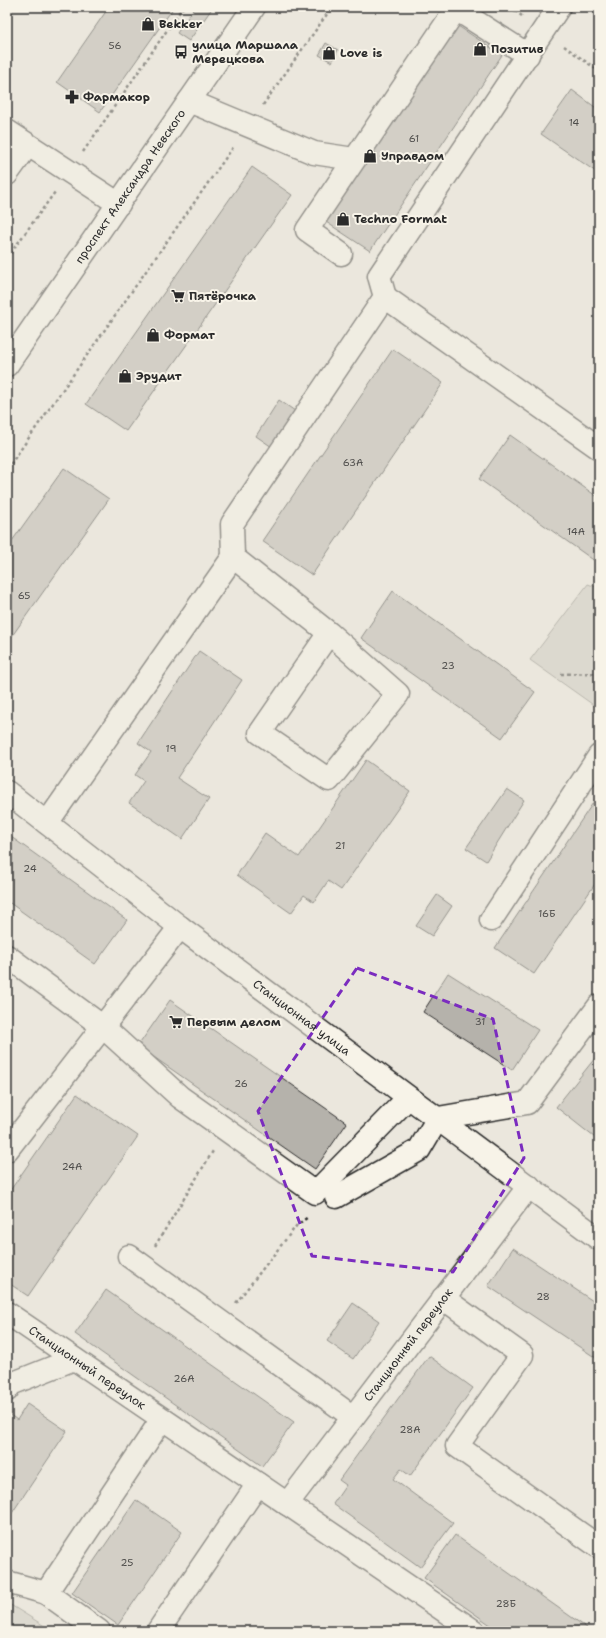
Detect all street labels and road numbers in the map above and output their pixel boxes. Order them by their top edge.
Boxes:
street label: проспект Александра Невского [71,106,189,267]
street label: Станционная улица [250,976,354,1059]
street label: Станционный переулок [360,1285,457,1405]
street label: Станционный переулок [26,1322,149,1413]

